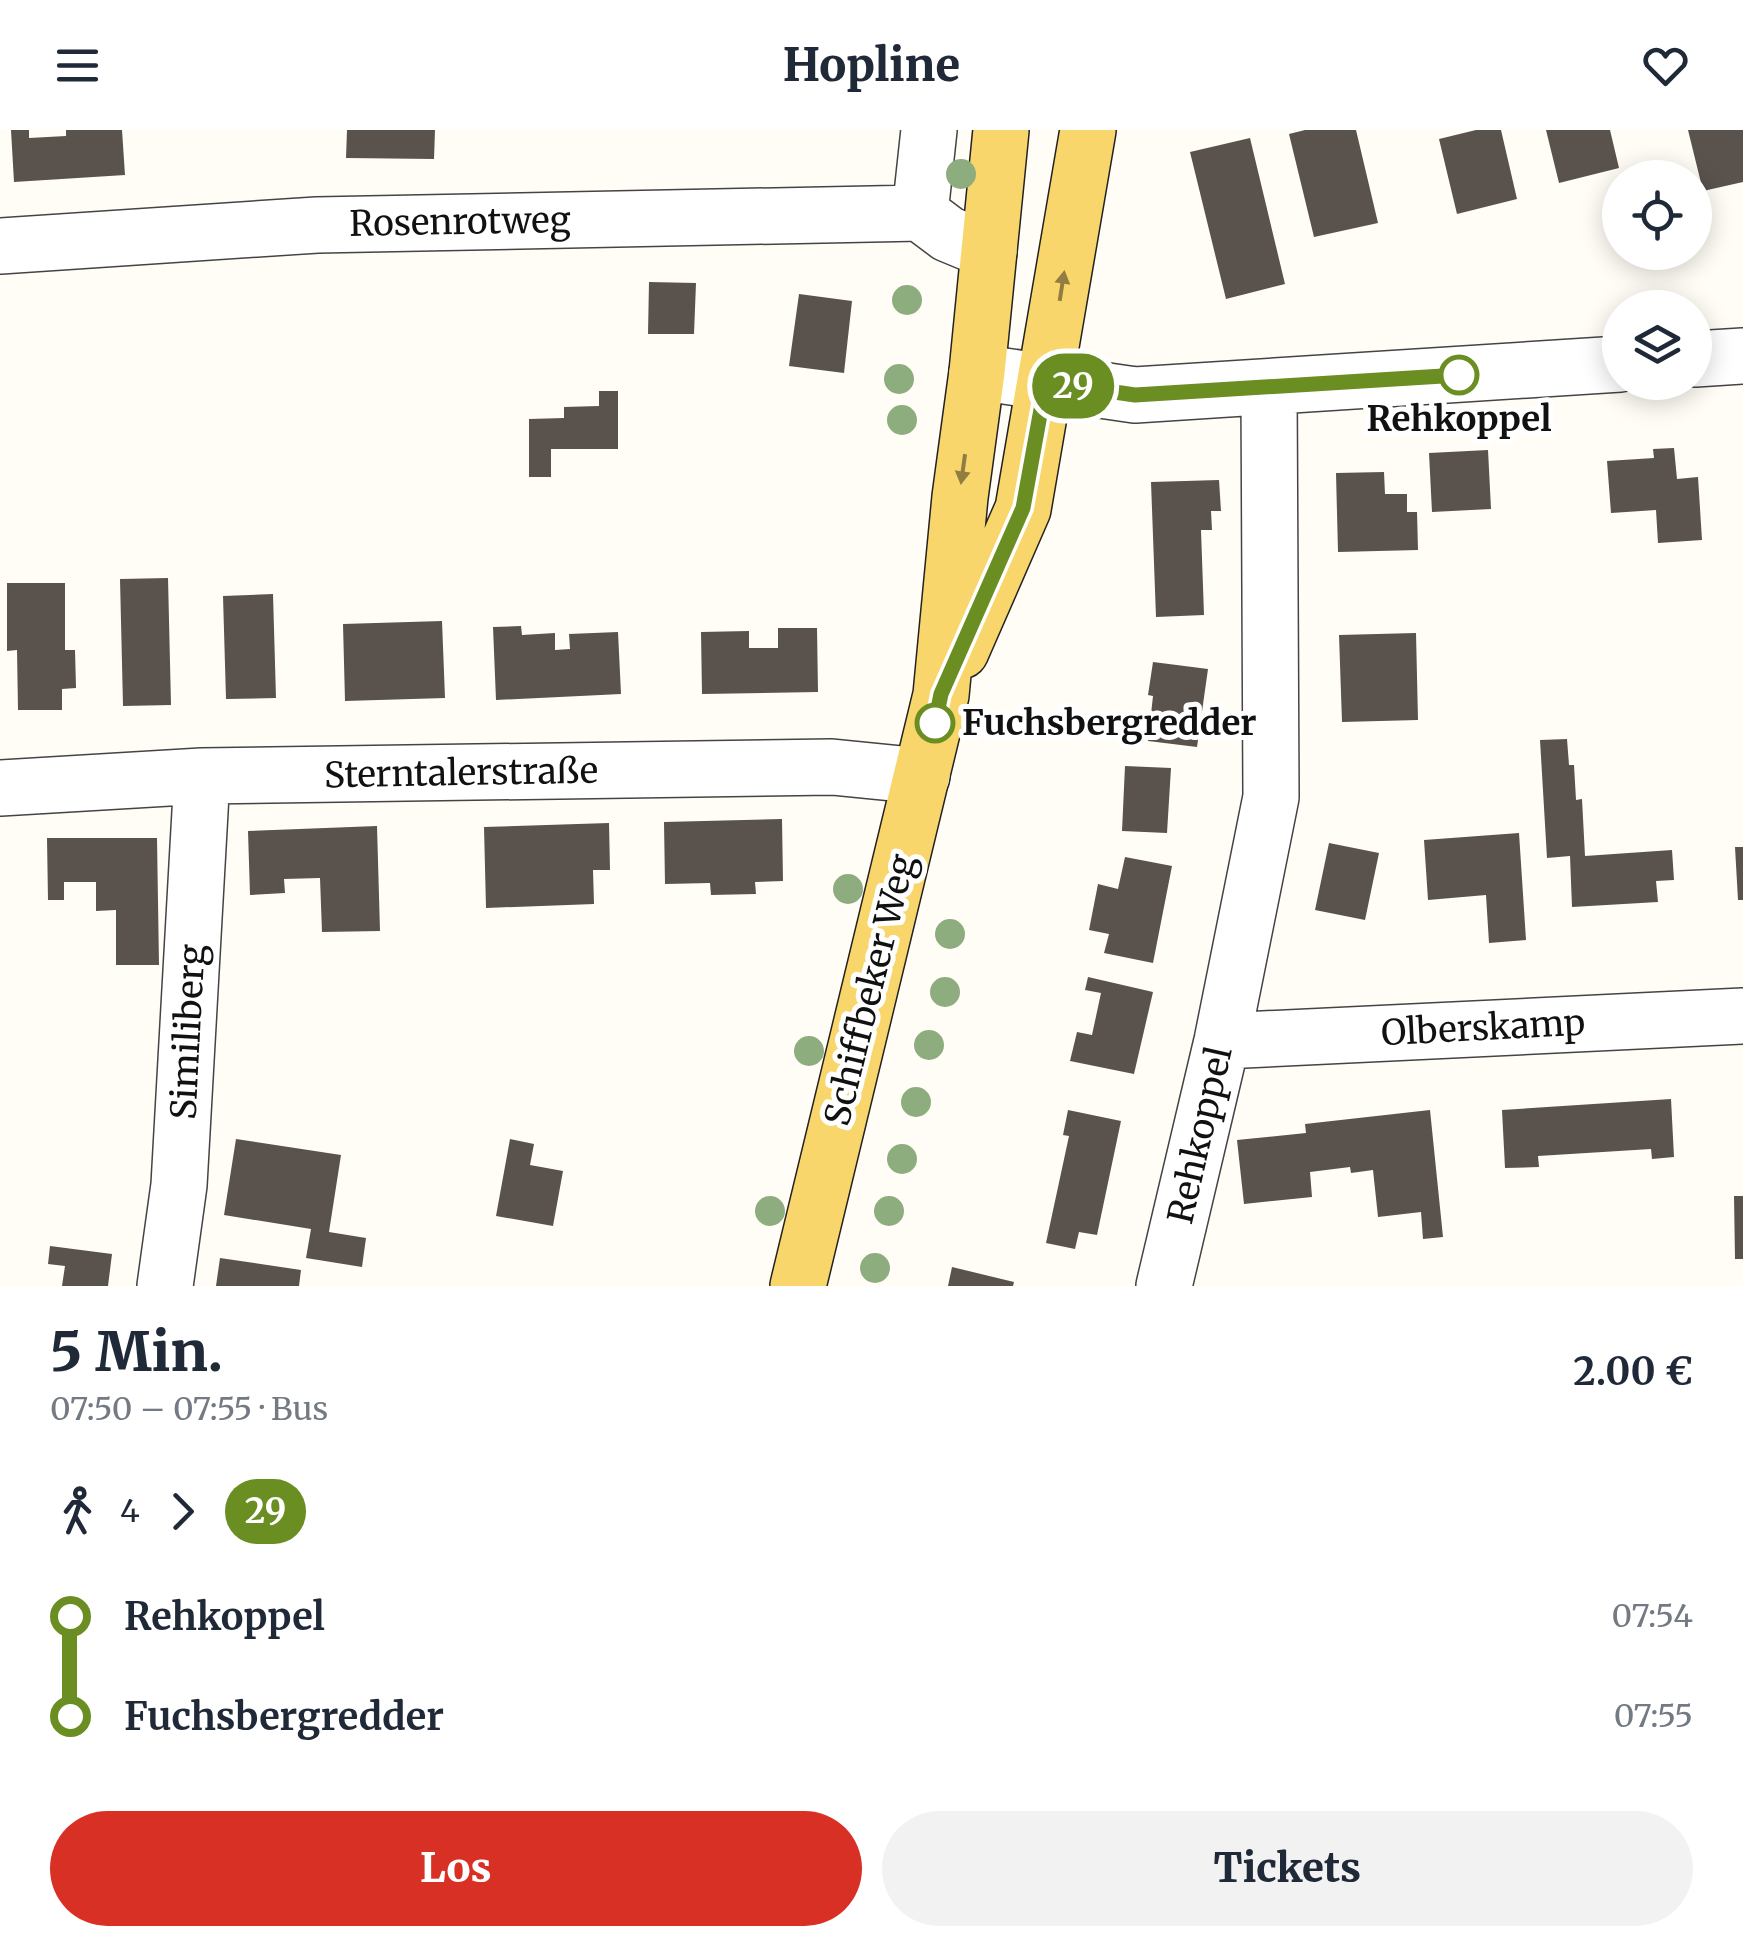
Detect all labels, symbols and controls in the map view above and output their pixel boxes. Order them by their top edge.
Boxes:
text: Hopline [783,37,960,93]
icon: menu [50,38,105,93]
icon: heart [1638,38,1693,93]
map controls [1602,160,1712,400]
button: locate [1602,160,1712,270]
street label: Rosenrotweg [349,198,571,246]
one-way arrow [1055,270,1070,301]
button: layers [1602,290,1712,400]
line badge: 29 [1028,354,1118,418]
marker: Rehkoppel [1440,356,1478,394]
text: 29 [1052,364,1094,408]
place label: Rehkoppel [1366,397,1552,441]
one-way arrow [955,454,971,485]
place label: Fuchsbergredder [962,701,1257,745]
marker: Fuchsbergredder [916,704,954,742]
street label: Sterntalerstraße [324,749,598,797]
street label: Schiffbeker Weg [815,850,925,1130]
street label: Similiberg [161,943,215,1121]
street label: Olberskamp [1380,1001,1586,1055]
street label: Rehkoppel [1158,1042,1242,1228]
text: 5 Min. [50,1317,223,1386]
text: 2.00 € [1573,1348,1693,1395]
text: 07:50 – 07:55 · Bus [50,1389,328,1429]
icon: walk [50,1484,105,1539]
icon: forward [155,1484,210,1539]
text: 29 [245,1489,286,1533]
text: 4 [120,1491,140,1531]
text: Rehkoppel [124,1593,325,1640]
text: 07:54 [1612,1596,1693,1636]
text: Fuchsbergredder [124,1693,444,1740]
text: 07:55 [1614,1696,1693,1736]
button: Los [50,1811,862,1926]
button: Tickets [882,1811,1693,1926]

